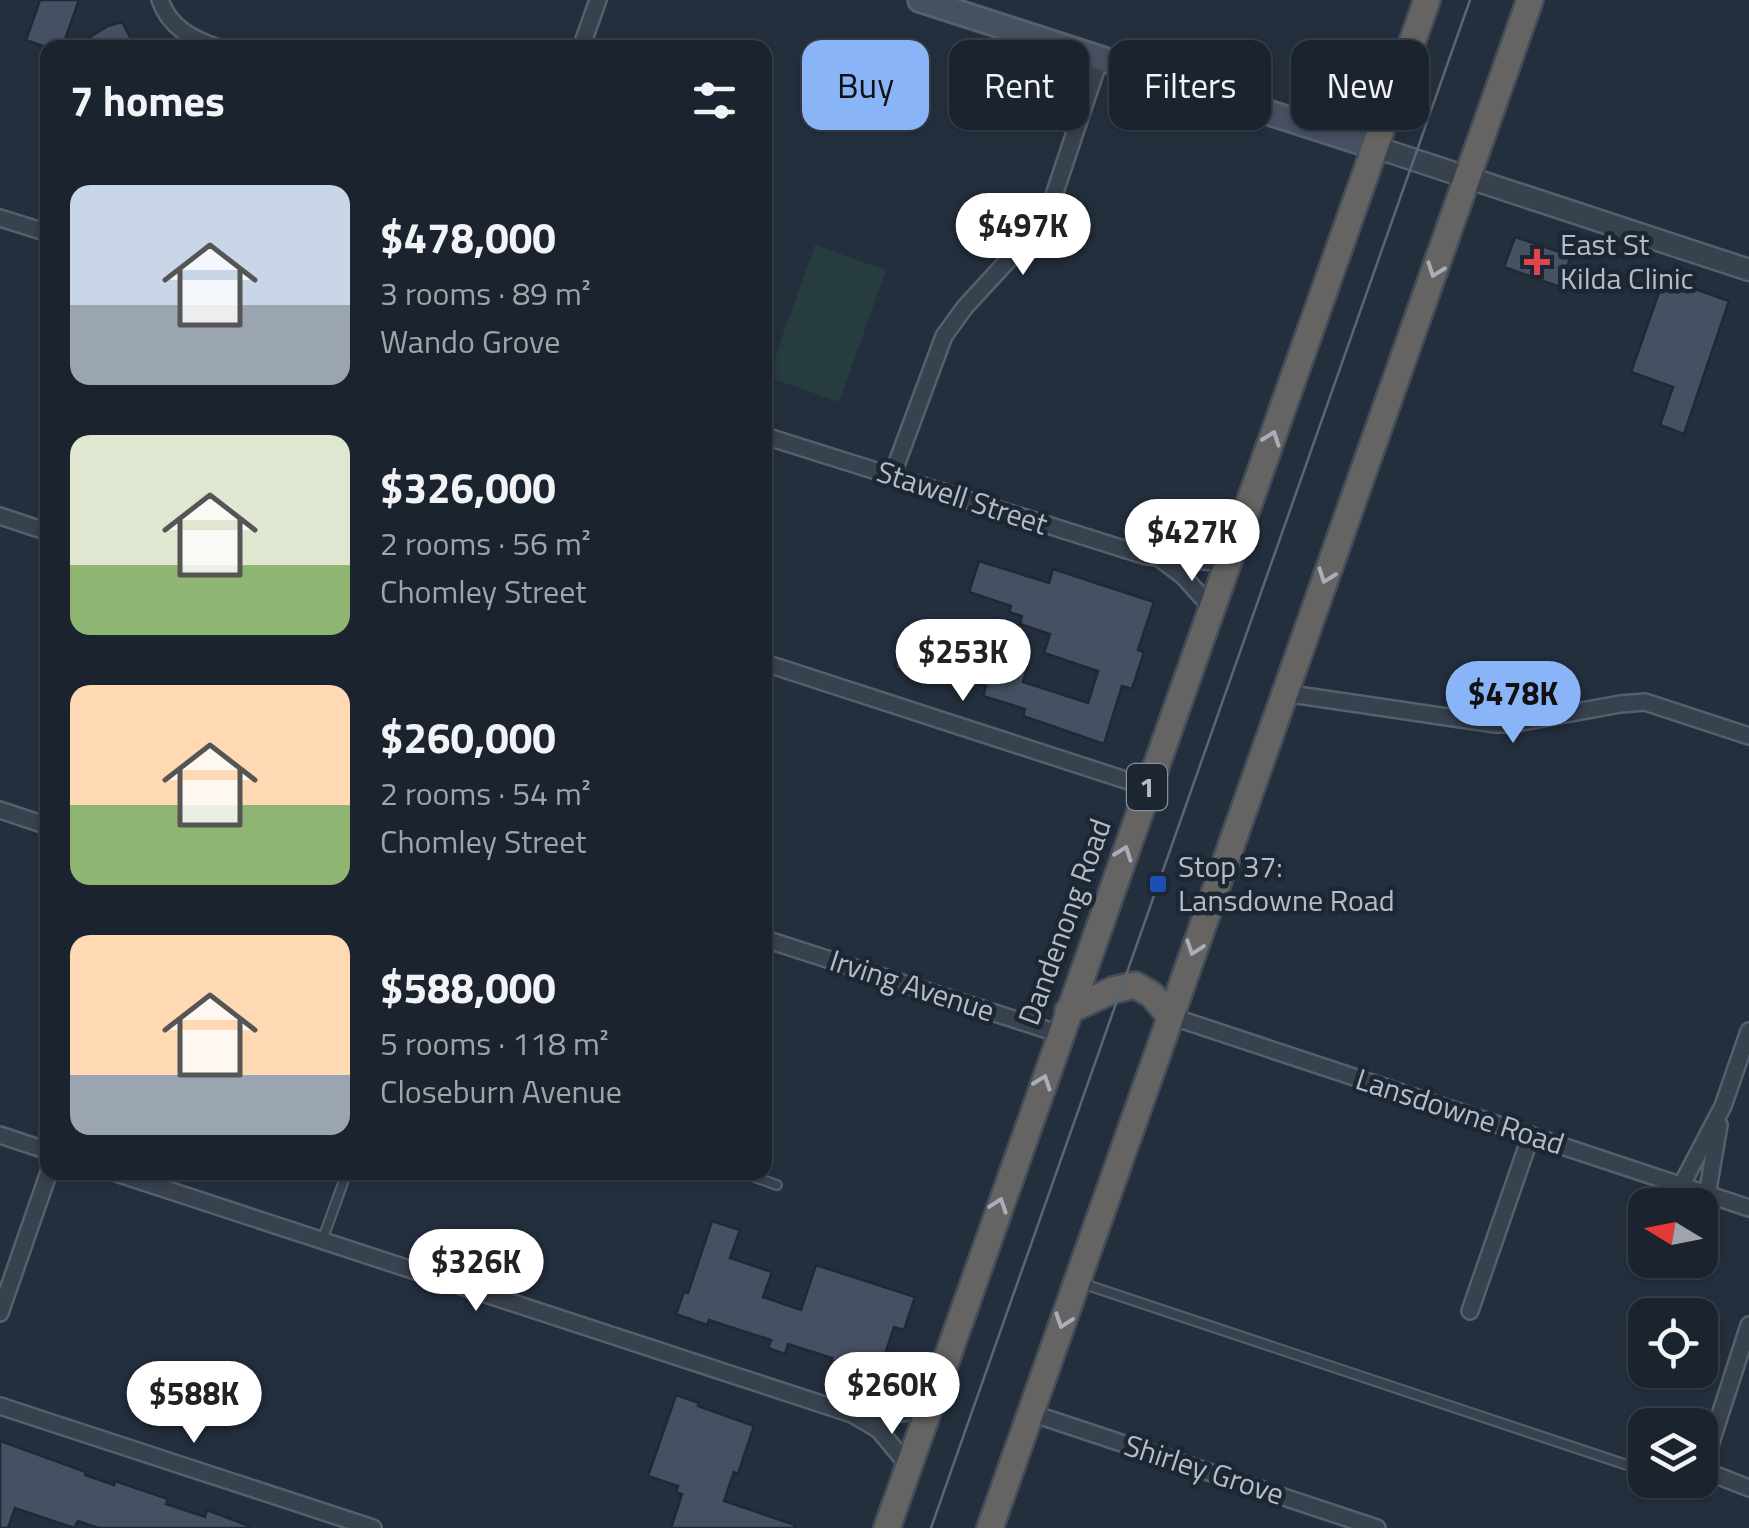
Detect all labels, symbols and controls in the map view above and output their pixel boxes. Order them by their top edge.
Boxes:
chip: Buy [802,40,929,130]
chip: Rent [949,40,1089,130]
chip: Filters [1109,40,1271,130]
chip: New [1291,40,1429,130]
text: 7 homes [70,68,225,132]
icon: filters [687,73,742,128]
pin: $497K [953,193,1093,278]
text: $497K [978,201,1068,249]
text: $478,000 [380,205,556,269]
place label: East St Kilda Clinic [1560,221,1694,301]
icon: home [150,225,270,345]
marker: East St Kilda Clinic [1524,249,1550,275]
one-way arrow [1426,260,1447,277]
text: 3 rooms · 89 m² [380,269,591,317]
text: Wando Grove [380,317,560,365]
one-way arrow [1260,431,1280,448]
street label: Stawell Street [871,448,1054,546]
text: $326,000 [380,455,556,519]
icon: home [150,475,270,595]
pin: $427K [1122,499,1262,584]
text: $427K [1147,507,1237,555]
text: 2 rooms · 56 m² [380,519,591,567]
one-way arrow [1317,566,1338,583]
text: Chomley Street [380,567,587,615]
pin: $253K [893,619,1033,704]
text: $253K [918,627,1008,675]
pin: $478K [1443,661,1583,746]
text: $478K [1468,669,1558,717]
text: $260,000 [380,705,556,769]
icon: home [150,725,270,845]
road number: 1 [1127,764,1167,810]
text: 2 rooms · 54 m² [380,769,591,817]
street label: Dandenong Road [1005,812,1123,1031]
text: Chomley Street [380,817,587,865]
place label: Stop 37: Lansdowne Road [1178,843,1395,923]
one-way arrow [1112,846,1133,863]
marker: Stop 37: Lansdowne Road [1147,873,1169,895]
street label: Irving Avenue [824,937,1001,1033]
one-way arrow [1185,939,1206,956]
text: $588,000 [380,955,556,1019]
icon: home [150,975,270,1095]
text: 5 rooms · 118 m² [380,1019,609,1067]
street label: Lansdowne Road [1350,1056,1570,1166]
text: Closeburn Avenue [380,1067,622,1115]
one-way arrow [1031,1075,1051,1092]
north arrow [1628,1188,1718,1278]
map controls [1628,1188,1718,1498]
one-way arrow [988,1197,1008,1214]
pin: $326K [406,1229,546,1314]
text: $326K [431,1237,521,1285]
button: locate [1628,1298,1718,1388]
one-way arrow [1054,1311,1075,1328]
pin: $260K [822,1352,962,1437]
text: $260K [847,1360,937,1408]
pin: $588K [124,1361,264,1446]
text: $588K [149,1369,239,1417]
button: layers [1628,1408,1718,1498]
street label: Shirley Grove [1118,1422,1290,1517]

